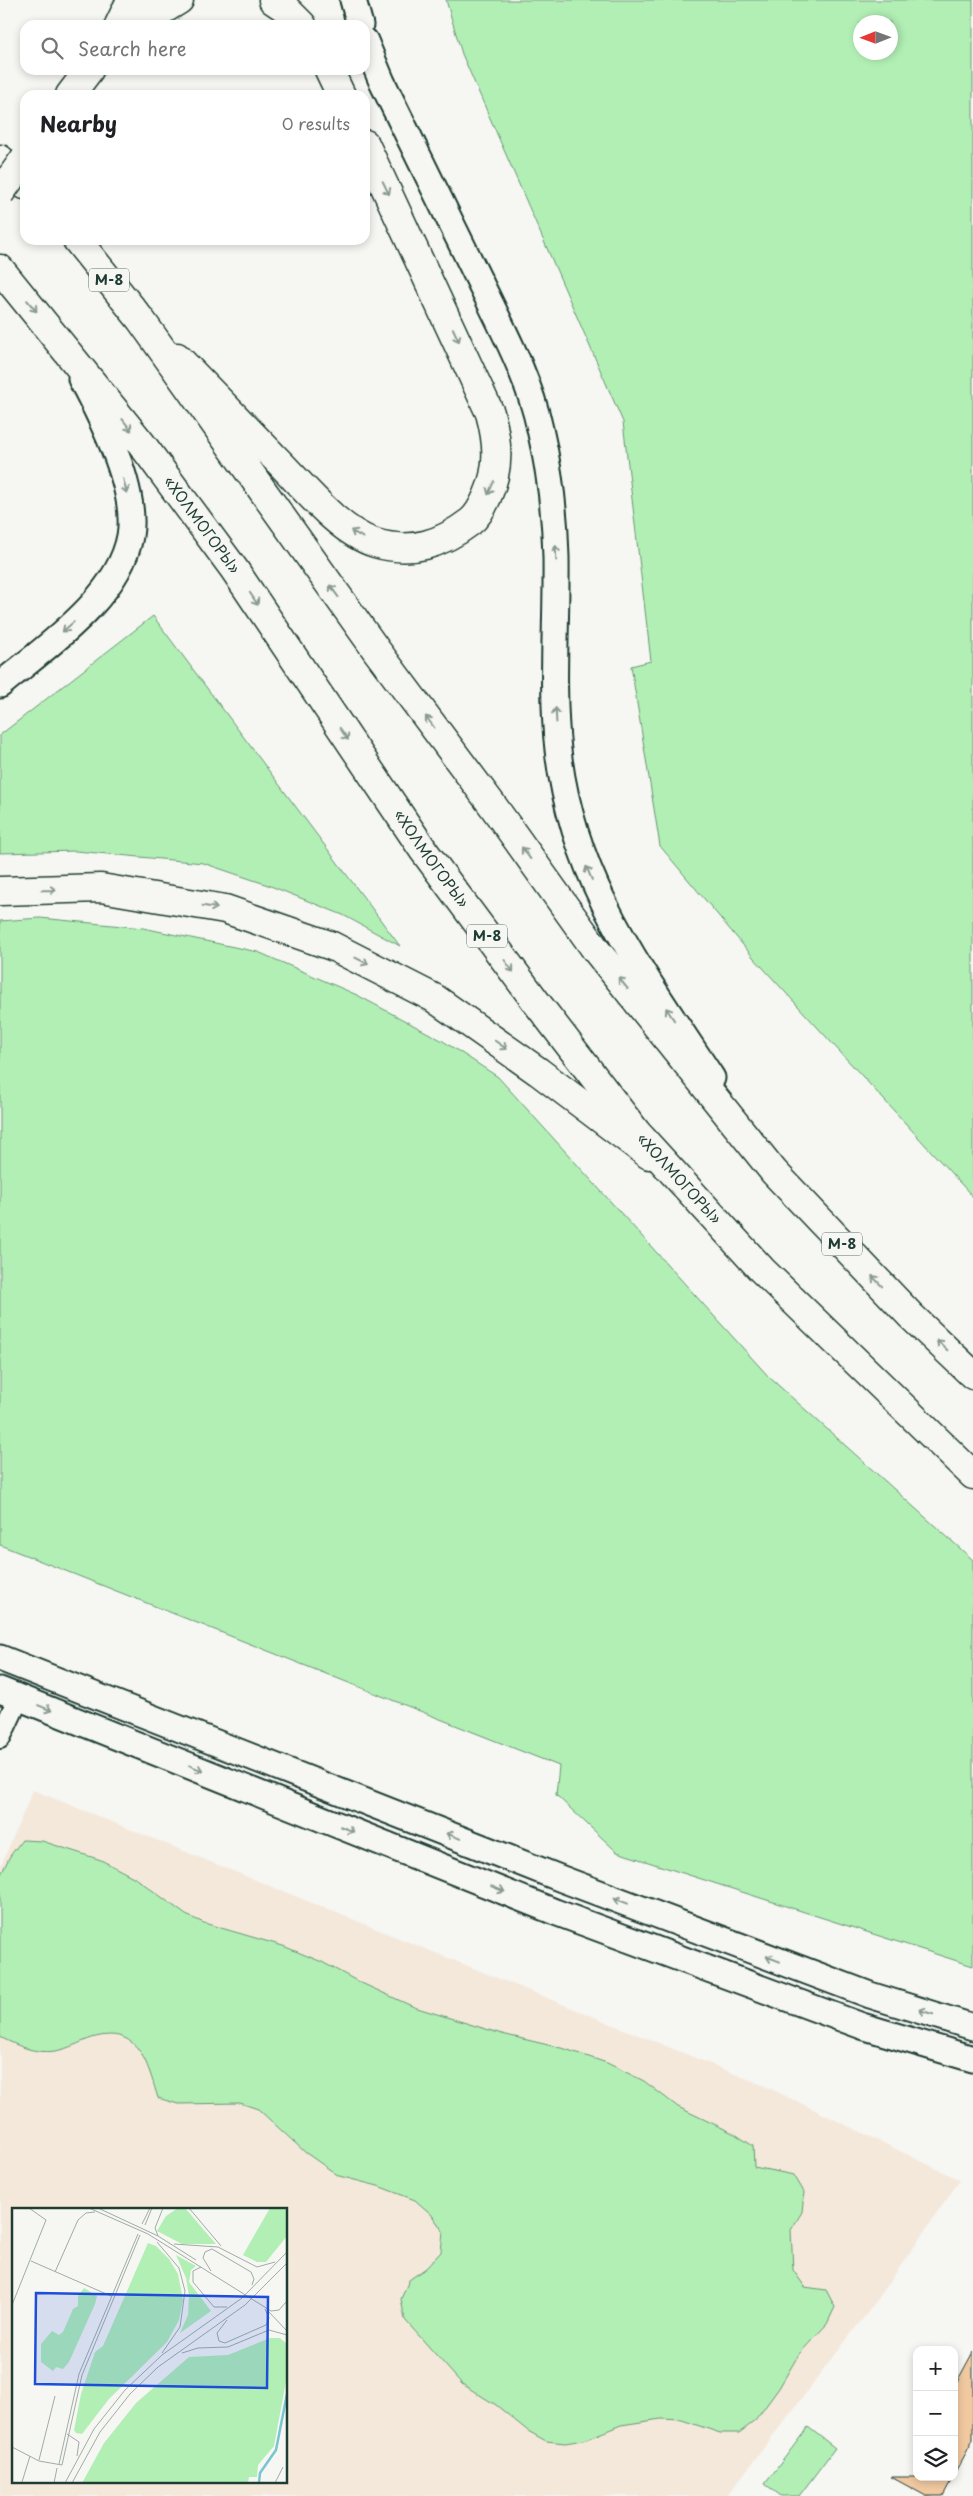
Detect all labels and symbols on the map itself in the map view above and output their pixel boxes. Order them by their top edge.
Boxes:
north arrow [853,15,898,60]
one-way arrow [381,181,391,196]
road number: М-8 [89,268,129,292]
one-way arrow [26,299,37,312]
one-way arrow [451,327,461,342]
one-way arrow [122,418,132,432]
street label: «ХОЛМОГОРЫ» [159,471,247,578]
one-way arrow [120,478,130,494]
one-way arrow [485,480,495,495]
one-way arrow [351,528,365,538]
one-way arrow [551,545,561,561]
one-way arrow [329,584,339,598]
one-way arrow [249,591,259,605]
one-way arrow [61,621,74,633]
one-way arrow [551,707,560,723]
one-way arrow [425,715,435,729]
one-way arrow [339,727,349,741]
street label: «ХОЛМОГОРЫ» [389,804,476,912]
one-way arrow [521,846,532,860]
one-way arrow [584,866,594,881]
one-way arrow [40,885,56,894]
one-way arrow [201,902,217,912]
road number: М-8 [467,924,507,948]
one-way arrow [354,957,369,966]
one-way arrow [504,959,514,973]
one-way arrow [617,977,628,990]
one-way arrow [665,1007,675,1021]
one-way arrow [494,1040,508,1050]
street label: «ХОЛМОГОРЫ» [632,1127,728,1229]
road number: М-8 [822,1232,862,1256]
one-way arrow [872,1275,884,1287]
one-way arrow [936,1339,948,1351]
one-way arrow [37,1704,52,1713]
one-way arrow [188,1764,203,1774]
one-way arrow [339,1824,354,1834]
one-way arrow [446,1831,461,1841]
one-way arrow [490,1885,505,1894]
one-way arrow [614,1896,629,1905]
one-way arrow [766,1954,781,1963]
one-way arrow [919,2007,935,2017]
inset map [12,2208,288,2484]

